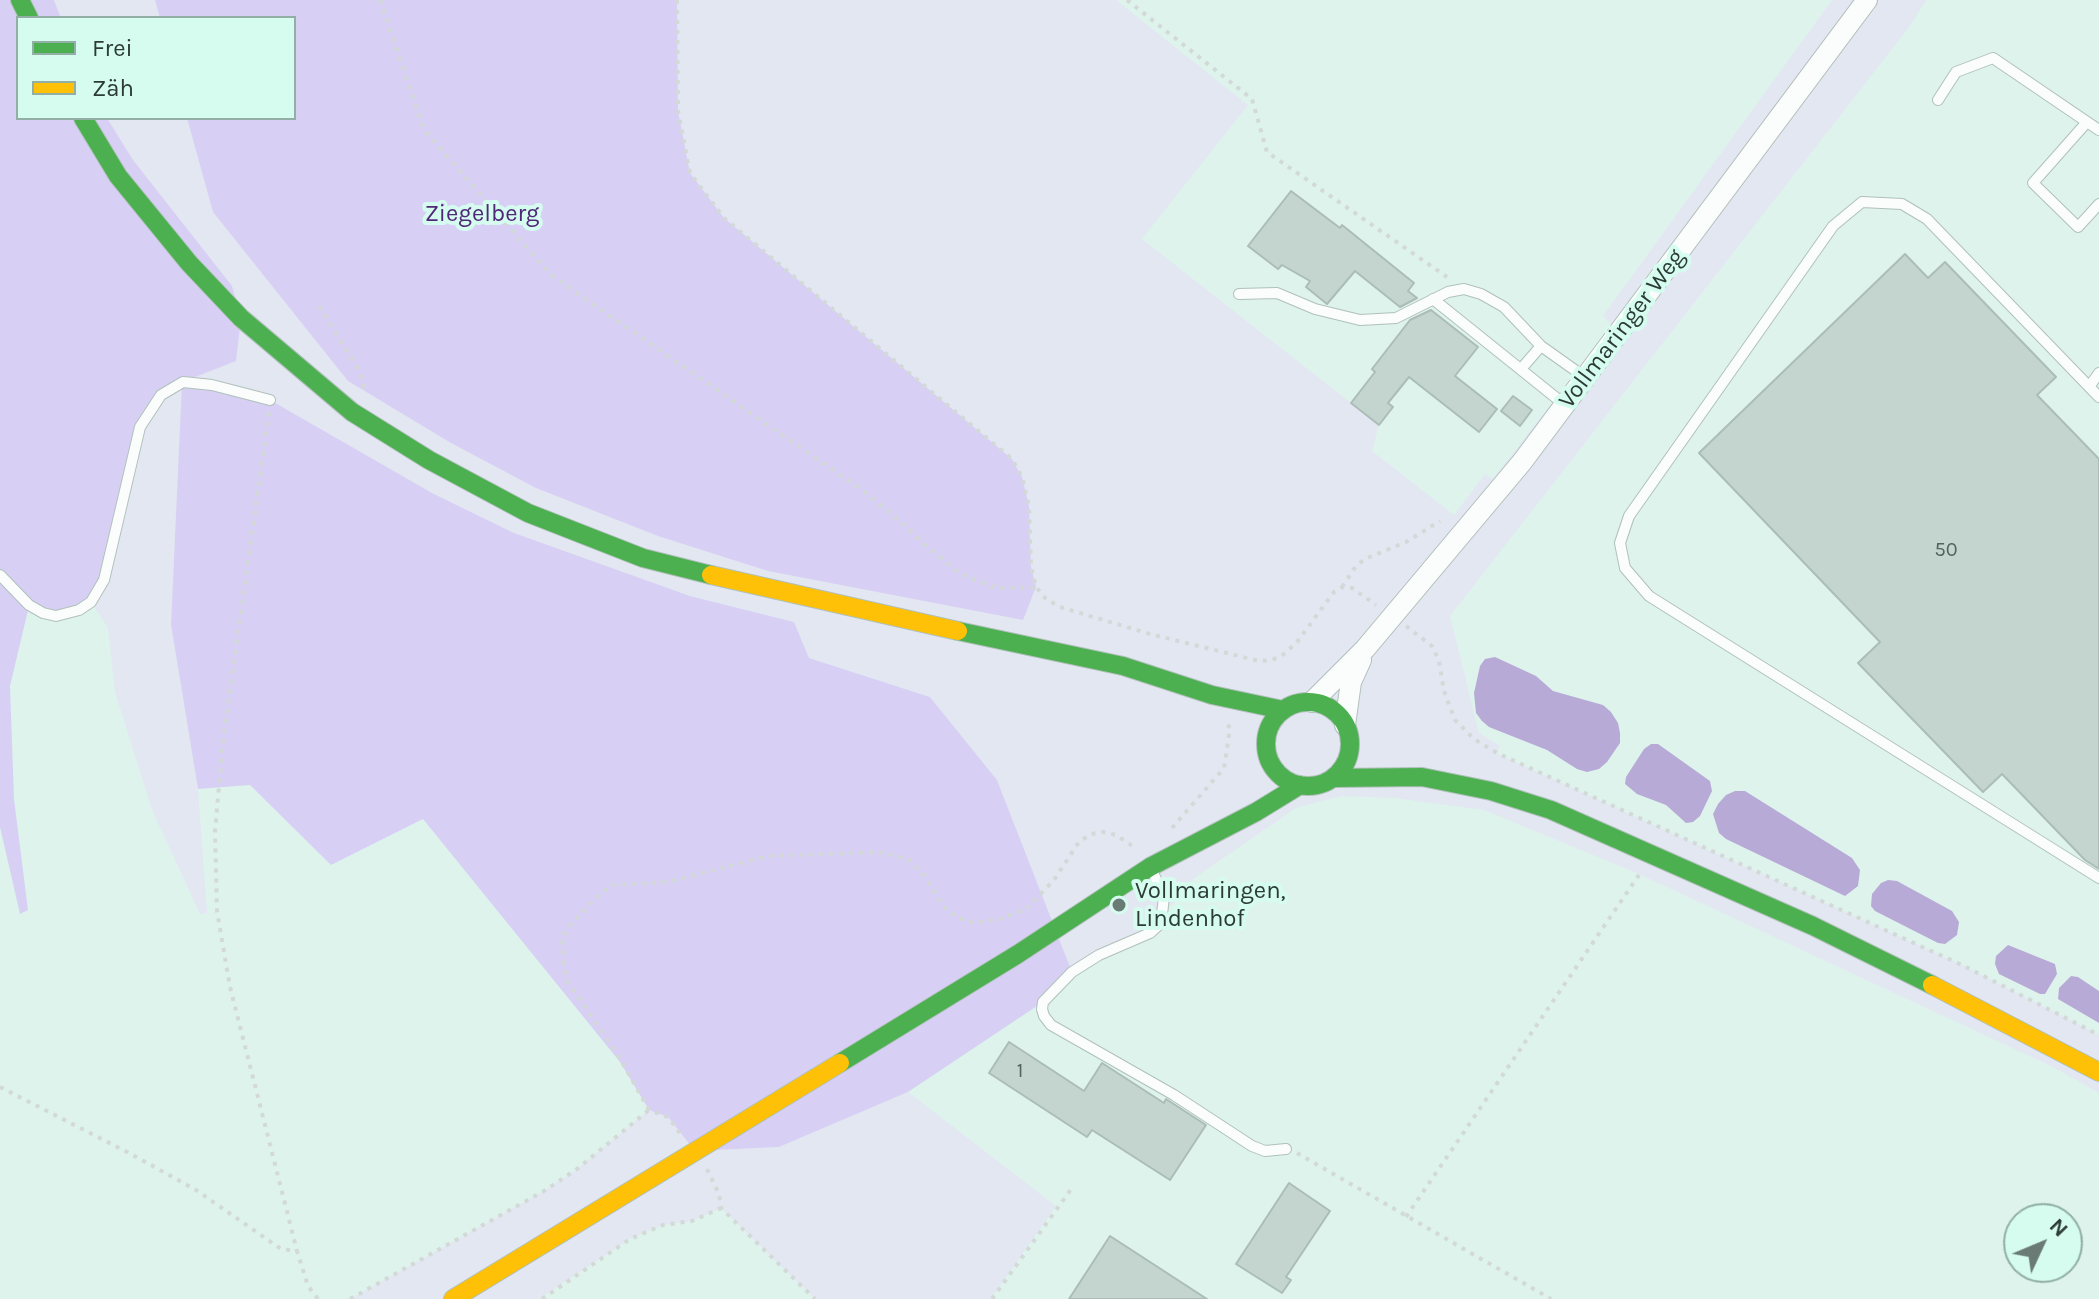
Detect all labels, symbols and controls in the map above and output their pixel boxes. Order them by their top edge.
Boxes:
legend [16,16,296,120]
text: Frei [92,34,133,62]
text: Zäh [92,74,134,102]
park label: Ziegelberg [425,200,539,228]
street label: Vollmaringer Weg [1553,244,1691,414]
house number: 50 [1934,538,1958,562]
place label: Vollmaringen, Lindenhof [1135,877,1286,933]
marker: Vollmaringen, Lindenhof [1110,896,1128,914]
house number: 1 [1017,1059,1023,1083]
north arrow [2003,1203,2083,1283]
text: N [2044,1213,2074,1242]

